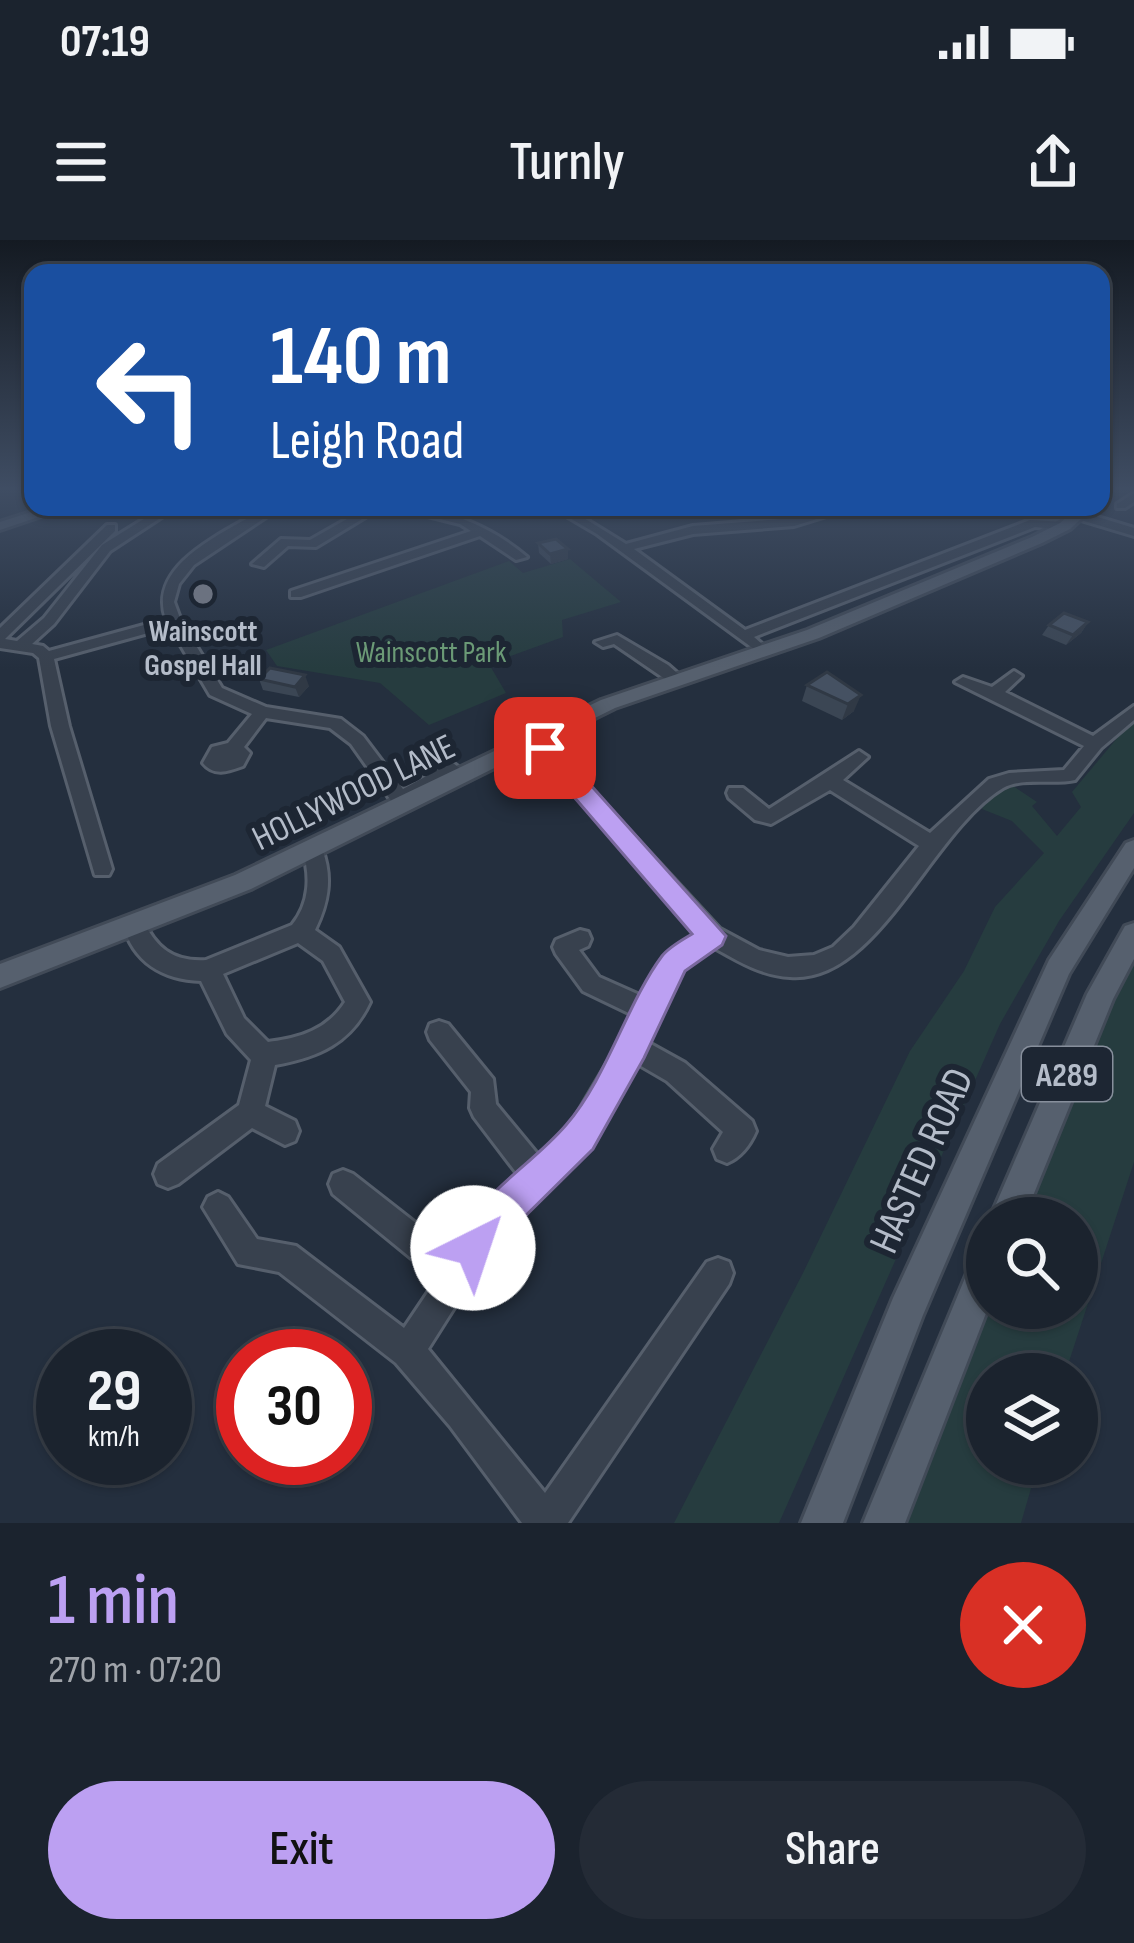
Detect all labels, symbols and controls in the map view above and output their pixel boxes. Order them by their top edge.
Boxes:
text: 07:19 [60,15,150,70]
icon: menu [48,129,114,195]
icon: share [1020,129,1086,195]
text: Turnly [510,130,624,195]
text: 140 m [270,307,451,408]
icon: left [72,312,228,468]
text: Leigh Road [270,409,464,474]
marker: Wainscott Gospel Hall [190,581,216,607]
place label: Wainscott Gospel Hall [144,614,262,684]
park label: Wainscott Park [356,635,507,671]
pin [494,697,596,799]
icon: arrive [512,715,578,781]
street label: HOLLYWOOD LANE [246,726,462,861]
road number: A289 [1022,1047,1112,1101]
street label: HASTED ROAD [859,1061,986,1261]
position arrow [410,1185,536,1311]
map controls [966,1197,1098,1485]
button: search [966,1197,1098,1329]
speed limit sign: 30 [216,1329,372,1485]
button: layers [966,1353,1098,1485]
text: 29 [87,1356,141,1428]
text: km/h [88,1419,140,1455]
text: 1 min [48,1558,179,1645]
button: close [960,1562,1086,1688]
text: 270 m · 07:20 [48,1647,222,1694]
button: Exit [48,1781,555,1919]
button: Share [579,1781,1086,1919]

